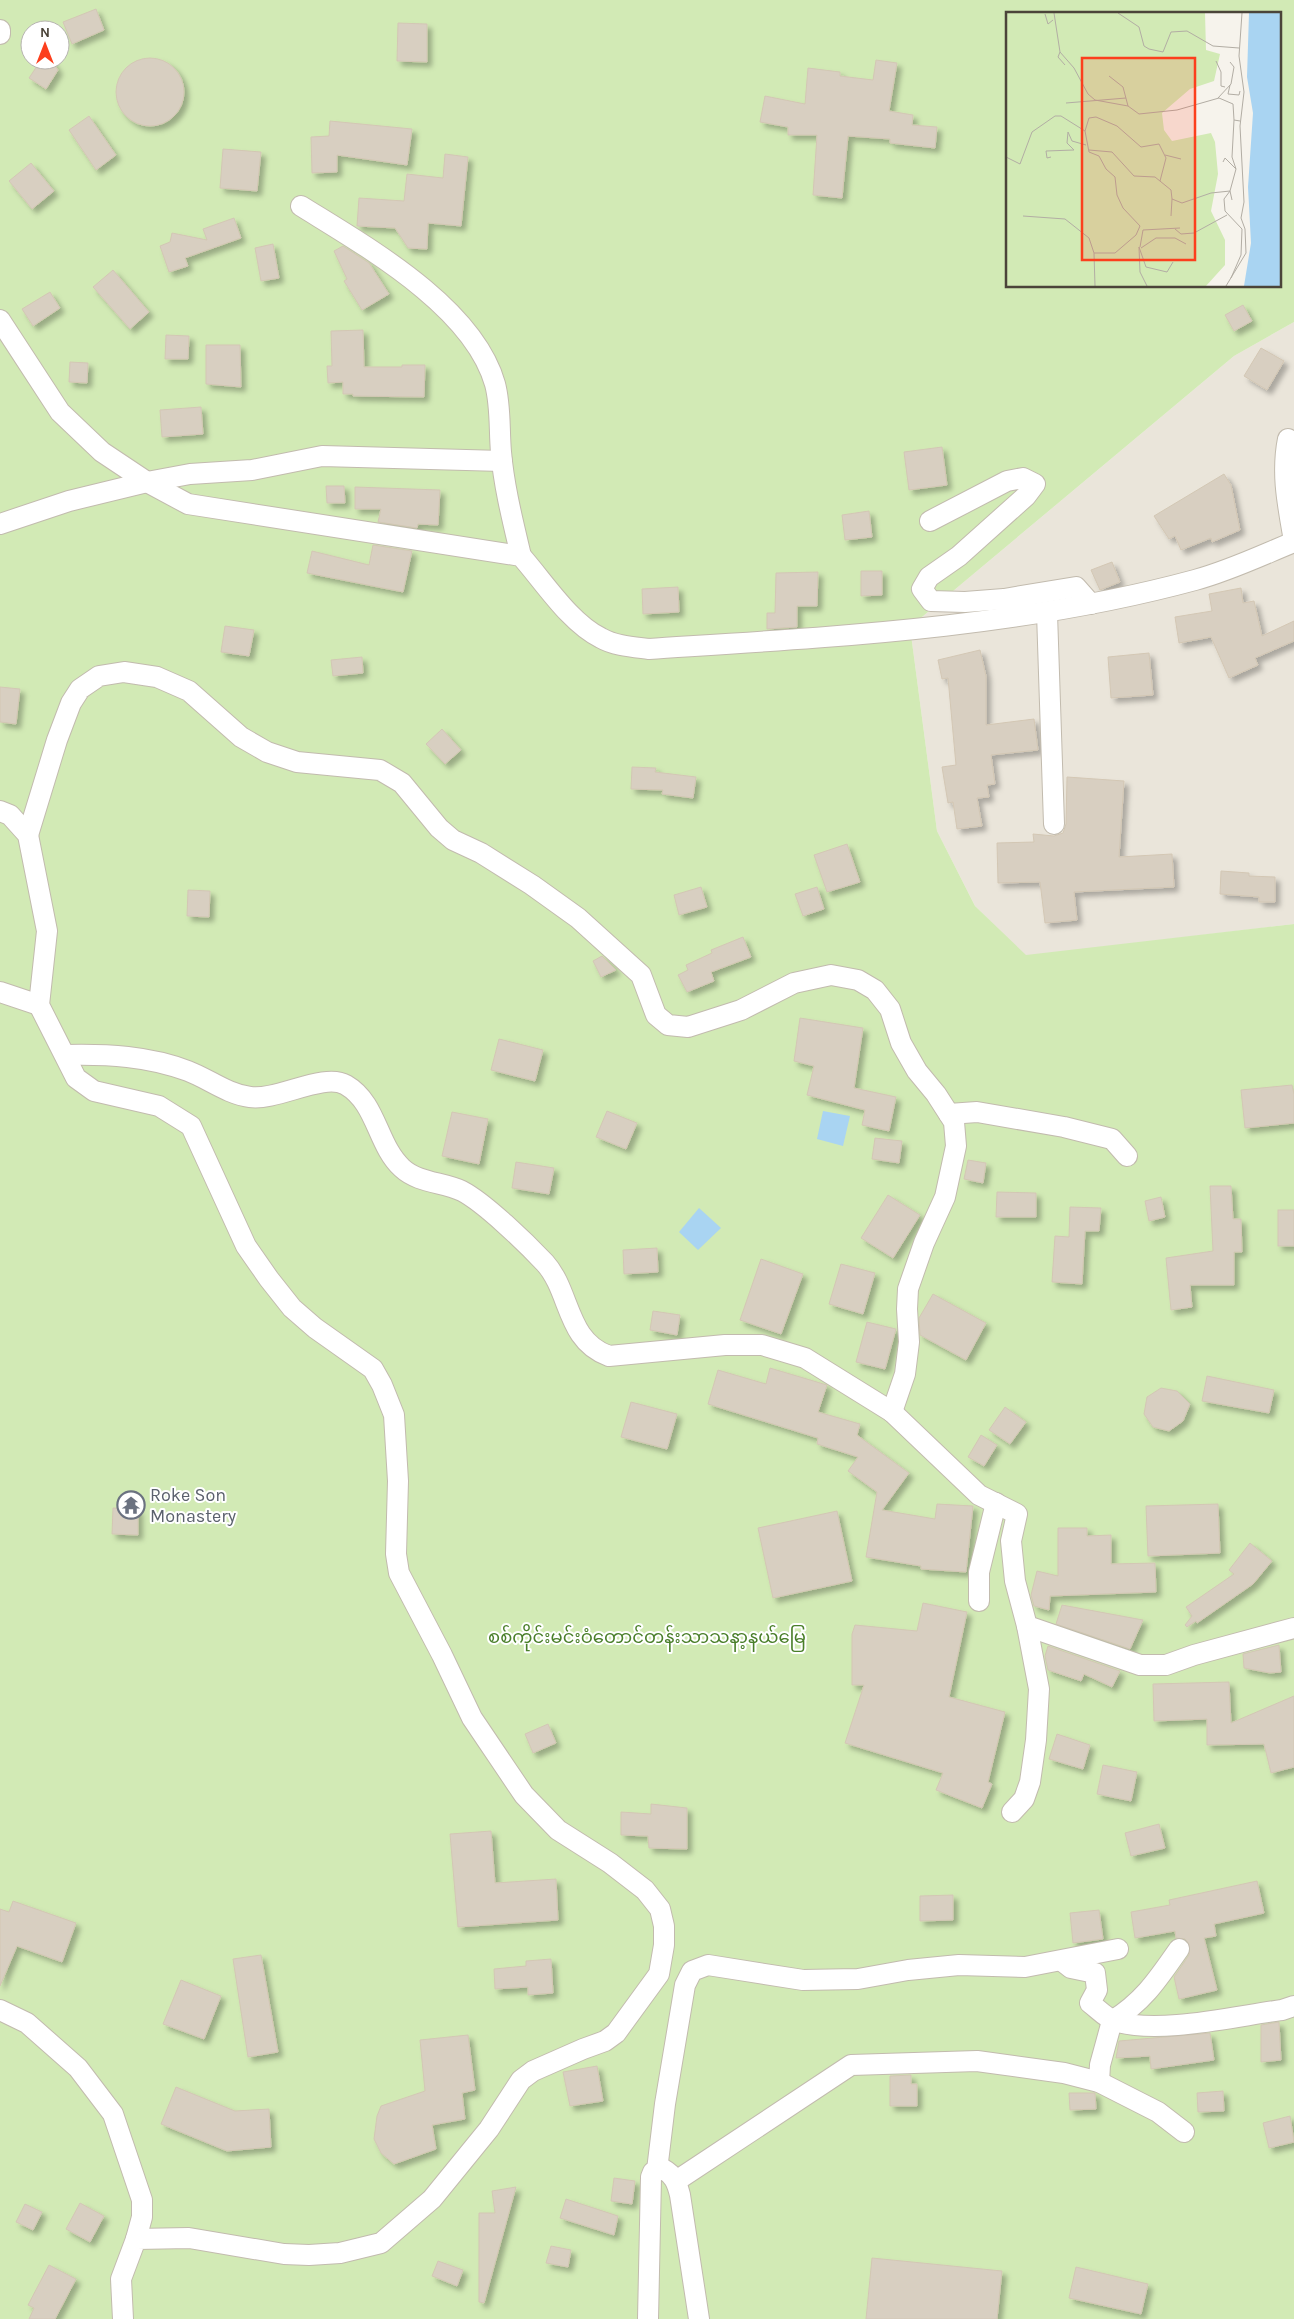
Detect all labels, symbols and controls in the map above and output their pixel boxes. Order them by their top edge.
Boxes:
inset map [1006,12,1282,288]
north arrow [20,20,70,70]
text: N [40,24,50,41]
place label: Roke Son Monastery [150,1484,237,1527]
temple icon: Roke Son Monastery [116,1490,146,1520]
park label: စစ်ကိုင်းမင်းဝံတောင်တန်းသာသနာ့နယ်မြေ [488,1623,806,1652]

